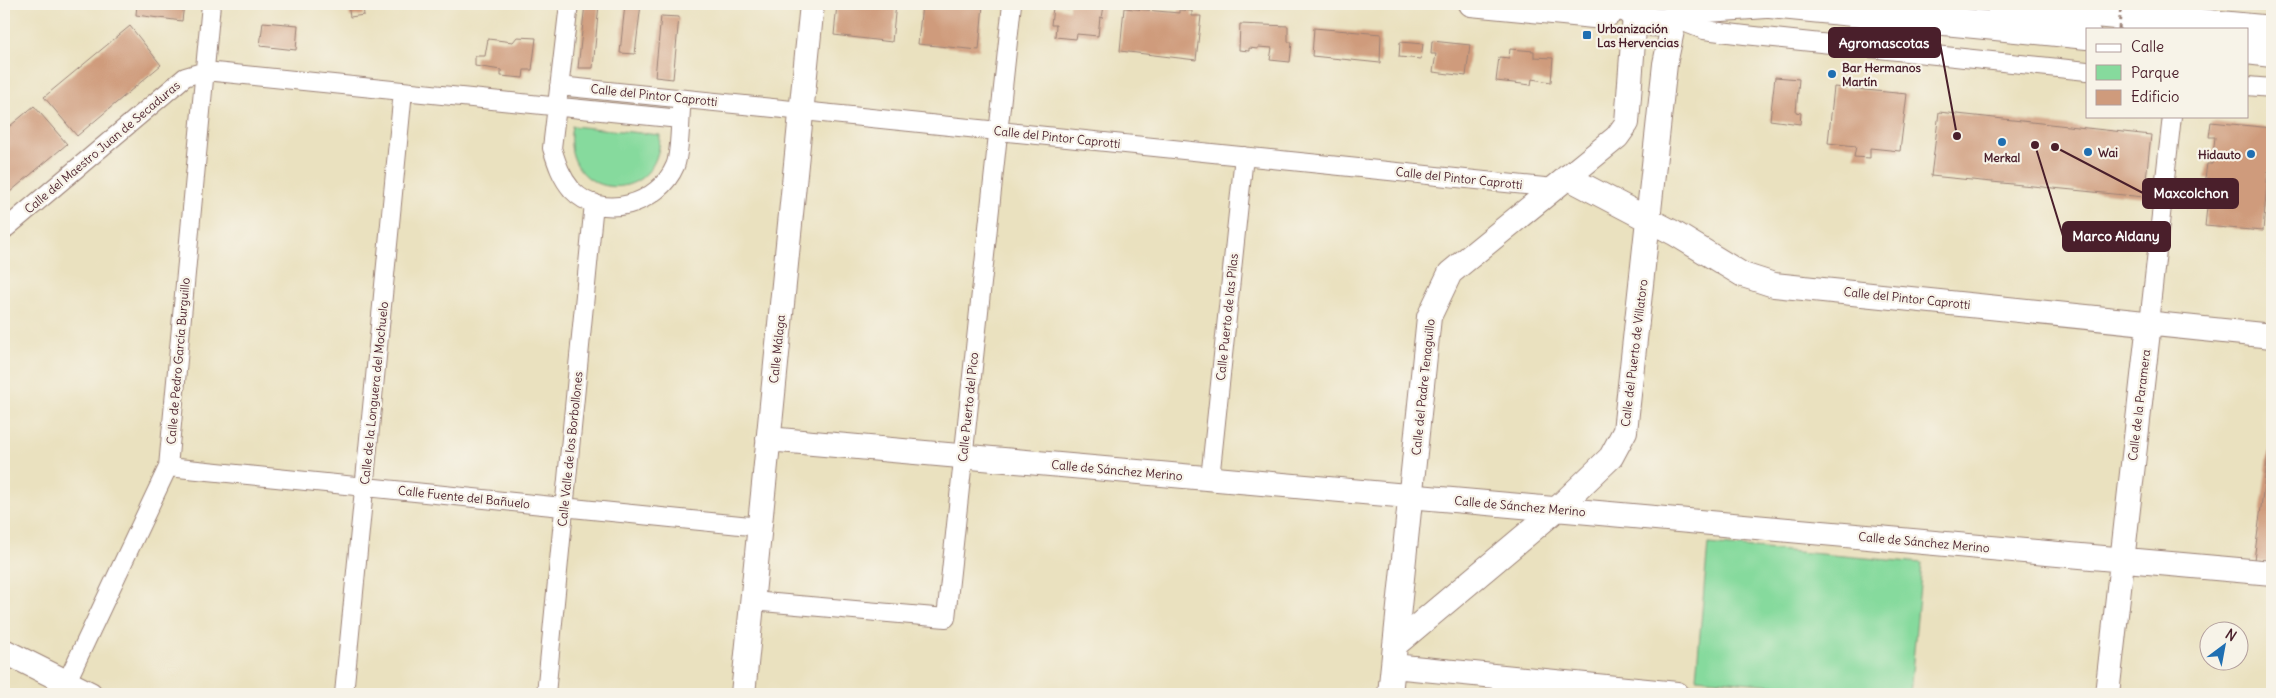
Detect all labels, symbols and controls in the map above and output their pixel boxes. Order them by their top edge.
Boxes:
place label: Urbanización Las Hervencias [1597,21,1679,50]
callout: Agromascotas [1829,28,1940,57]
legend [2086,28,2248,118]
marker: Urbanización Las Hervencias [1581,29,1593,41]
text: Agromascotas [1839,34,1930,52]
text: Calle [2131,37,2164,56]
place label: Bar Hermanos Martín [1842,60,1921,89]
text: Parque [2131,63,2179,82]
marker: Bar Hermanos Martín [1826,68,1838,80]
street label: Calle del Maestro Juan de Secaduras [21,78,183,216]
street label: Calle del Pintor Caprotti [590,81,718,109]
text: Edificio [2131,87,2179,106]
street label: Calle del Pintor Caprotti [993,123,1121,151]
marker: Merkal [1996,136,2008,148]
place label: Wai [2098,145,2118,160]
marker: Wai [2082,146,2094,158]
place label: Hidauto [2198,147,2241,162]
marker: Hidauto [2245,148,2257,160]
place label: Merkal [1984,150,2021,165]
street label: Calle del Pintor Caprotti [1395,164,1523,192]
callout: Maxcolchon [2143,179,2238,208]
text: Maxcolchon [2153,184,2229,202]
callout: Marco Aldany [2063,222,2170,251]
text: Marco Aldany [2072,227,2160,245]
street label: Calle Puerto de las Pilas [1213,253,1241,381]
street label: Calle de Pedro García Burguillo [163,277,193,445]
street label: Calle del Puerto de Villatoro [1618,278,1651,428]
street label: Calle del Pintor Caprotti [1843,284,1971,312]
street label: Calle de la Longuera del Mochuelo [357,300,391,485]
street label: Calle Málaga [766,314,788,384]
street label: Calle del Padre Tenaguillo [1408,318,1438,456]
street label: Calle de la Paramera [2125,348,2153,462]
street label: Calle Puerto del Pico [955,351,981,463]
street label: Calle Valle de los Borbollones [554,371,586,527]
street label: Calle de Sánchez Merino [1051,457,1183,483]
street label: Calle Fuente del Bañuelo [397,483,531,511]
street label: Calle de Sánchez Merino [1454,493,1586,519]
street label: Calle de Sánchez Merino [1858,529,1990,555]
north arrow [2198,620,2248,670]
text: N [2222,625,2240,645]

